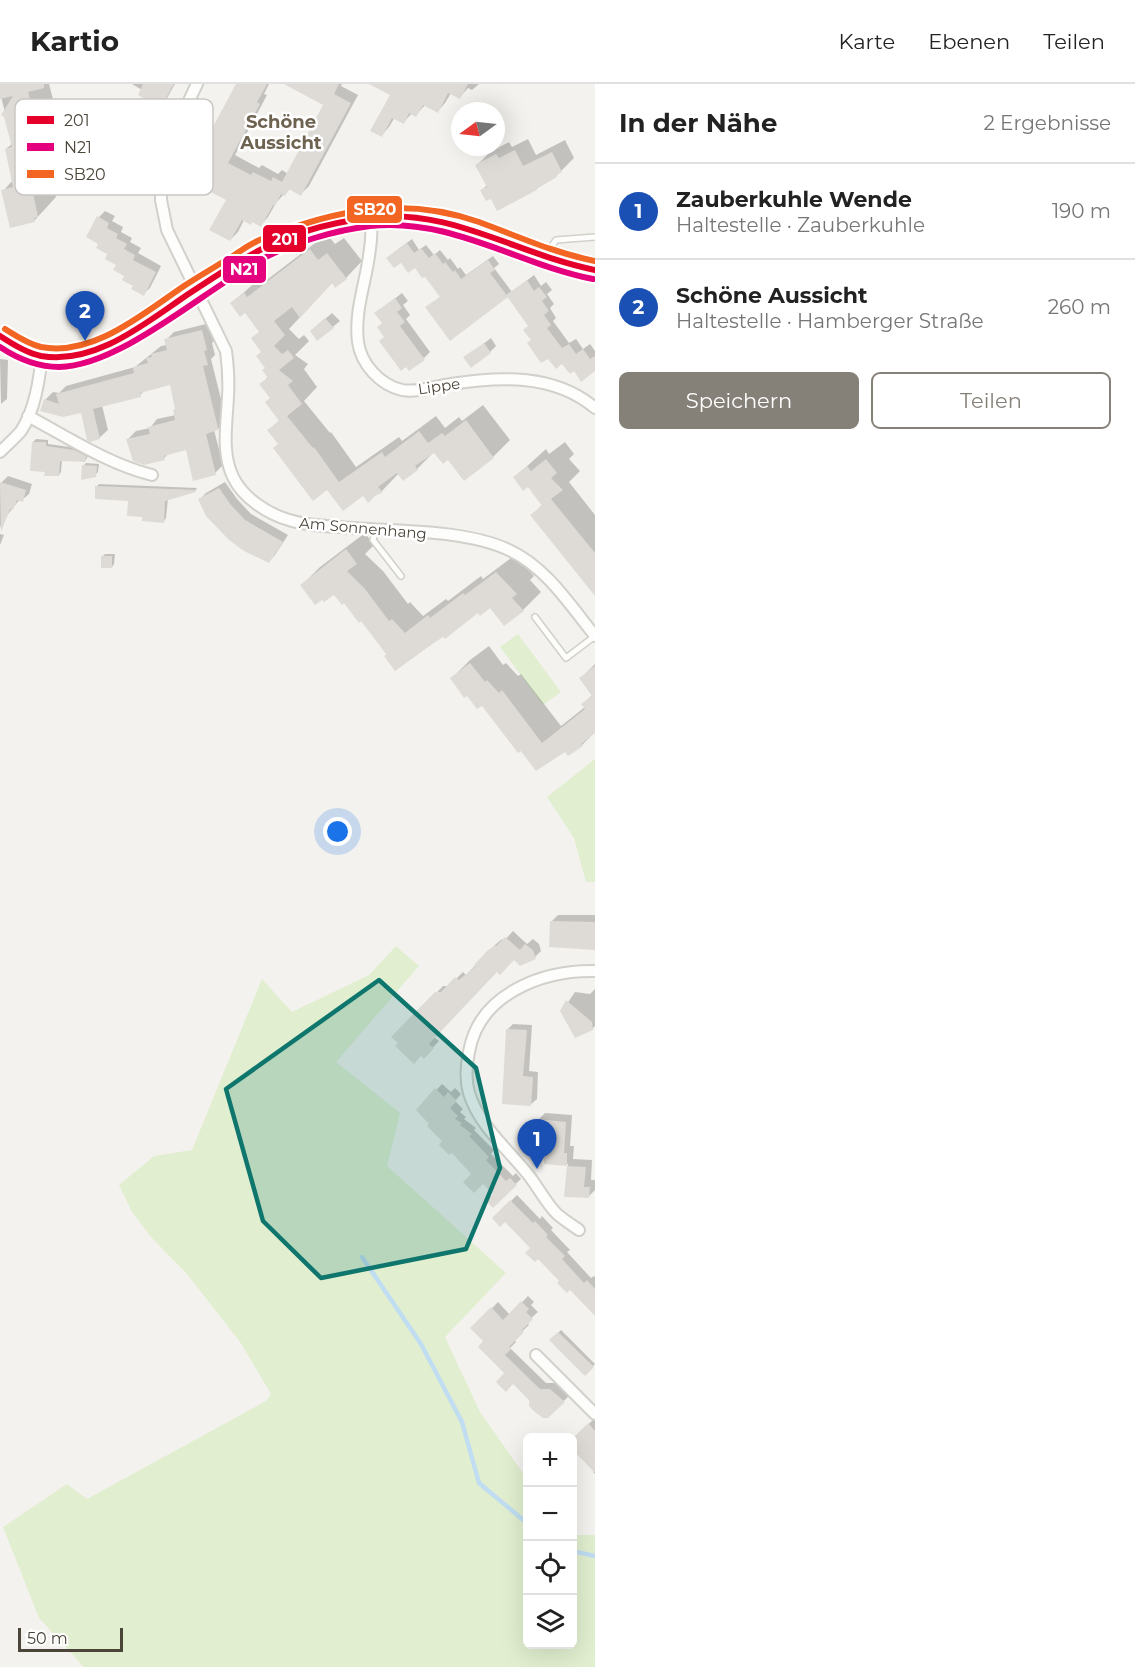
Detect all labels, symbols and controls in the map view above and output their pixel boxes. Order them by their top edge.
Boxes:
text: Kartio [30,24,119,58]
text: Karte [839,29,895,54]
text: Ebenen [928,29,1010,54]
text: Teilen [1043,29,1105,54]
legend [15,99,213,195]
north arrow [451,102,505,156]
text: In der Nähe [619,107,777,139]
text: 201 [64,111,89,130]
district label: Schöne Aussicht [239,111,322,154]
text: 2 Ergebnisse [983,111,1111,135]
text: N21 [64,138,92,157]
text: SB20 [64,165,106,184]
text: Zauberkuhle Wende [676,186,912,213]
line badge: SB20 [346,195,403,224]
text: 1 [635,199,642,223]
text: 190 m [1052,199,1111,223]
text: SB20 [354,200,397,219]
text: Haltestelle · Zauberkuhle [676,213,925,237]
line badge: 201 [262,224,307,253]
text: 201 [272,230,298,249]
line badge: N21 [222,255,267,284]
text: N21 [230,260,258,279]
text: Schöne Aussicht [676,282,867,309]
pin: 2 [66,292,104,341]
text: 2 [633,295,644,319]
text: 260 m [1048,295,1111,319]
text: Haltestelle · Hamberger Straße [676,309,984,333]
button: Speichern [619,372,859,429]
button: Teilen [871,372,1111,429]
street label: Lippe [417,374,461,398]
street label: Am Sonnenhang [298,513,428,543]
your location [323,817,352,846]
pin: 1 [518,1120,556,1169]
map controls [523,1433,577,1649]
button: + [523,1433,577,1487]
button: − [523,1487,577,1541]
button: locate [523,1541,577,1595]
button: layers [523,1595,577,1649]
scale bar [18,1625,123,1652]
text: 50 m [27,1629,68,1648]

